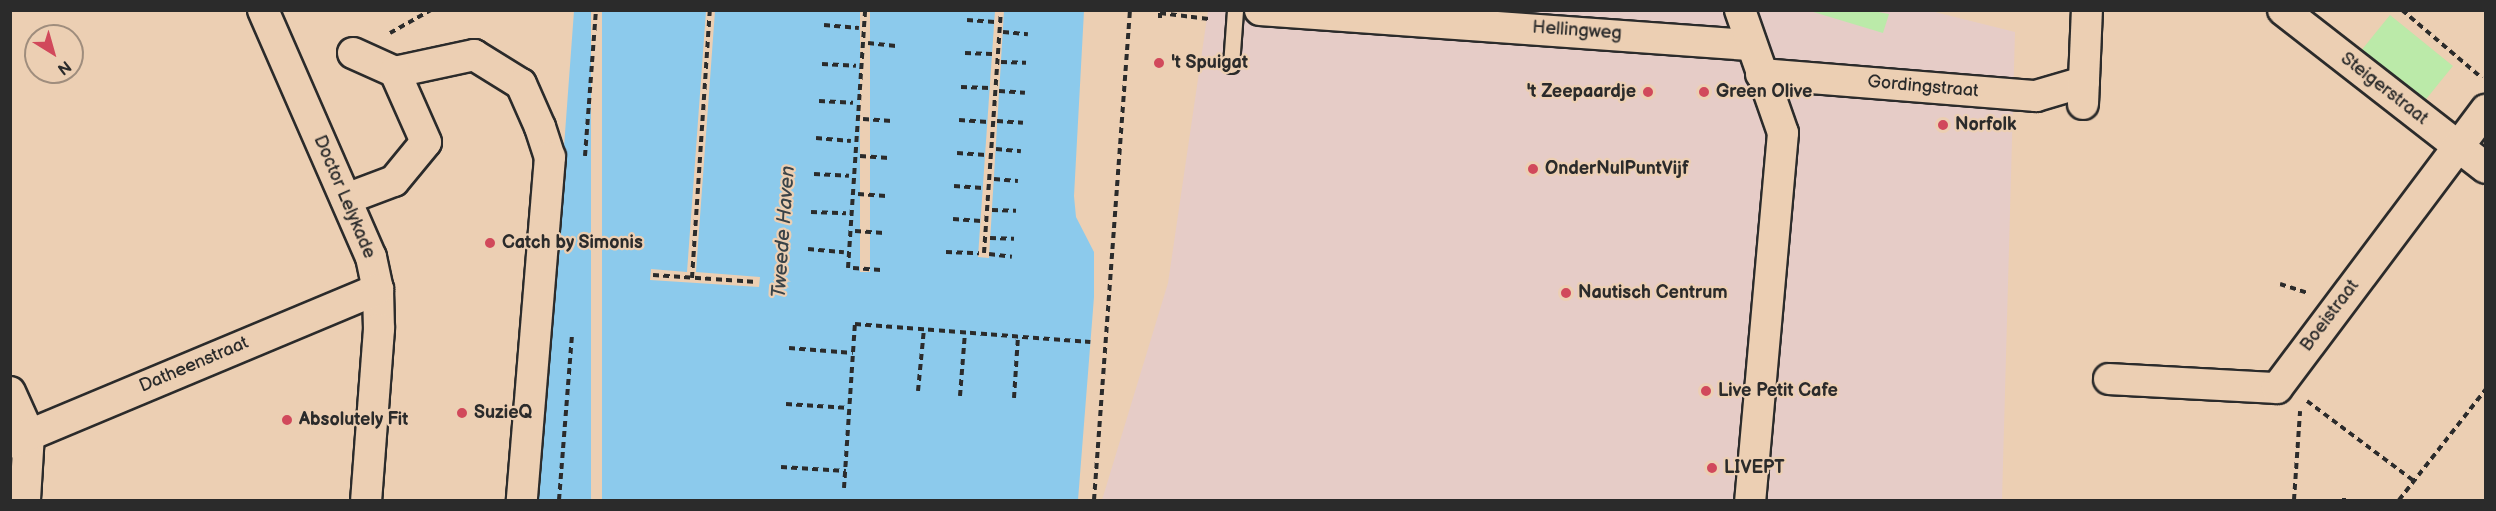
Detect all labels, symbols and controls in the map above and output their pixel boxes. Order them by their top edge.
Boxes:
street label: Hellingweg [1532,17,1622,45]
north arrow [24,24,84,84]
street label: Steigerstraat [2336,48,2432,130]
place label: 't Spuigat [1171,52,1248,74]
text: N [53,56,74,78]
marker: 't Spuigat [1152,56,1166,70]
street label: Gordingstraat [1867,71,1979,103]
place label: 't Zeepaardje [1527,81,1636,103]
place label: Green Olive [1716,81,1812,103]
marker: 't Zeepaardje [1641,85,1655,99]
marker: Green Olive [1697,85,1711,99]
place label: Norfolk [1955,114,2016,136]
marker: Norfolk [1936,118,1950,132]
street label: Doctor Lelykade [308,132,380,262]
place label: OnderNulPuntVijf [1545,158,1689,180]
marker: OnderNulPuntVijf [1526,162,1540,176]
water label: Tweede Haven [767,165,801,299]
place label: Catch by Simonis [502,232,643,254]
marker: Catch by Simonis [483,236,497,250]
street label: Boeistraat [2296,276,2364,356]
place label: Nautisch Centrum [1578,282,1728,304]
marker: Nautisch Centrum [1559,286,1573,300]
street label: Datheenstraat [136,332,252,398]
place label: Live Petit Cafe [1718,380,1838,402]
marker: Live Petit Cafe [1699,384,1713,398]
place label: SuzieQ [474,402,532,424]
marker: SuzieQ [455,406,469,420]
place label: Absolutely Fit [299,409,409,431]
marker: Absolutely Fit [280,413,294,427]
place label: LIVEPT [1724,457,1785,479]
marker: LIVEPT [1705,461,1719,475]

